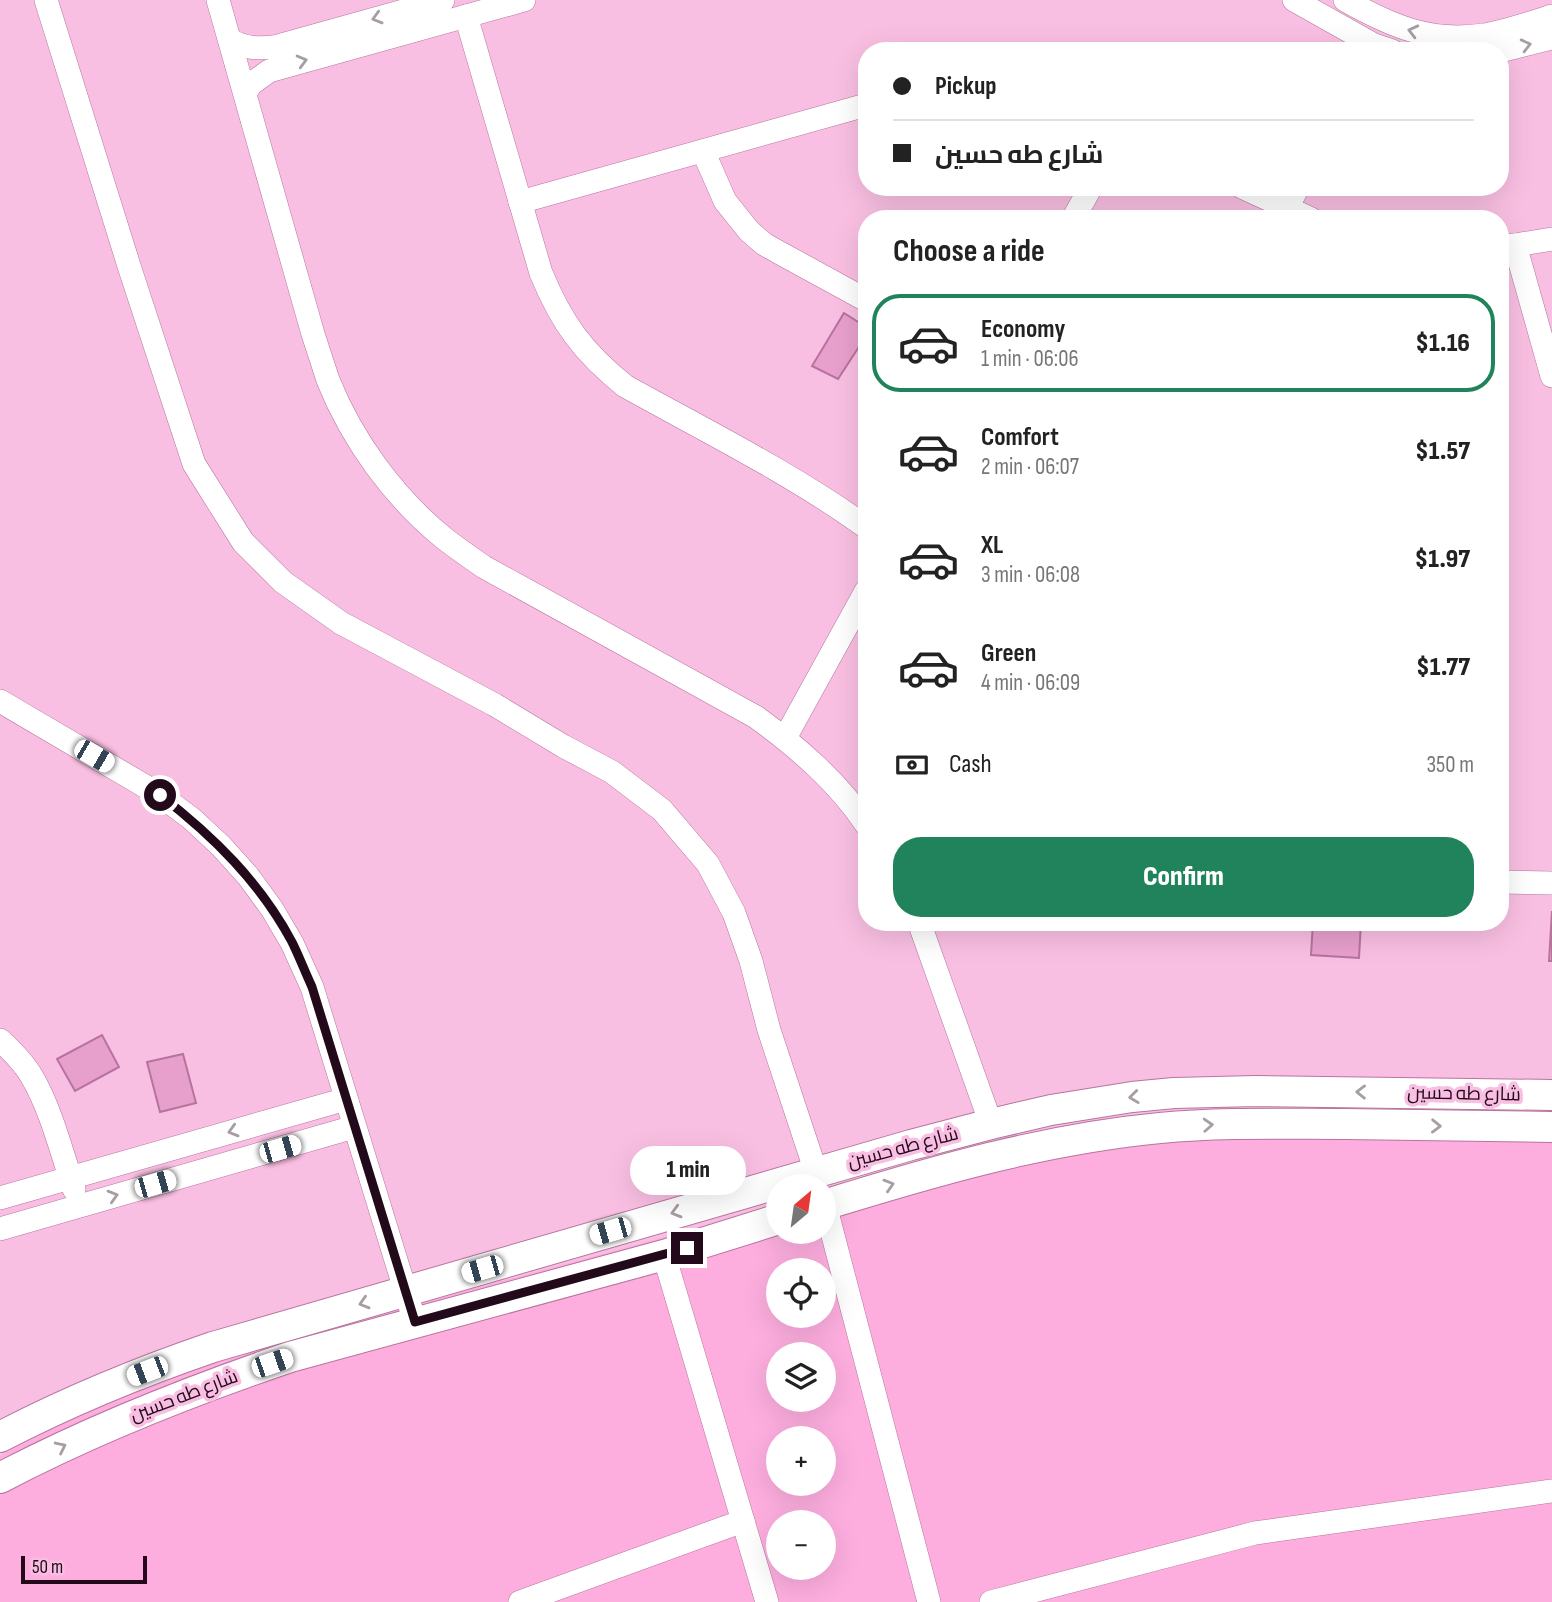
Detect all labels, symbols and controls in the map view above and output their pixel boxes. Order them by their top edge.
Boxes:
one-way arrow [371,10,383,25]
one-way arrow [1408,25,1420,39]
one-way arrow [1520,38,1532,53]
one-way arrow [296,55,308,69]
text: Pickup [935,71,997,102]
text: شارع طه حسين [935,140,1104,171]
text: Choose a ride [893,232,1045,271]
icon: car [897,312,960,375]
text: Economy [981,314,1065,345]
text: $1.16 [1415,328,1470,359]
text: 1 min · 06:06 [981,345,1078,373]
icon: car [897,420,960,483]
text: Comfort [981,422,1059,453]
text: $1.57 [1415,436,1470,467]
text: 2 min · 06:07 [981,453,1079,481]
icon: car [897,528,960,591]
text: XL [981,530,1003,561]
text: $1.97 [1415,544,1470,575]
text: 3 min · 06:08 [981,561,1080,589]
icon: car [897,636,960,699]
text: Green [981,638,1036,669]
text: $1.77 [1416,652,1470,683]
text: 4 min · 06:09 [981,669,1080,697]
car [71,736,118,776]
icon: cash [893,746,931,784]
text: Cash [949,749,992,780]
text: 350 m [1426,751,1474,779]
route start [144,779,176,811]
button: Confirm [893,837,1474,917]
street label: شارع طه حسين [1407,1082,1521,1107]
one-way arrow [1356,1084,1366,1100]
one-way arrow [1128,1089,1139,1104]
one-way arrow [1203,1118,1214,1133]
one-way arrow [1431,1118,1442,1133]
street label: شارع طه حسين [845,1122,961,1175]
one-way arrow [227,1123,239,1137]
car [257,1133,304,1165]
callout: 1 min [629,1146,745,1196]
text: 1 min [666,1156,710,1184]
car [132,1168,179,1200]
north arrow [766,1174,836,1244]
map controls [766,1174,836,1580]
one-way arrow [883,1179,895,1193]
one-way arrow [106,1190,118,1205]
one-way arrow [671,1204,683,1219]
car [587,1215,634,1247]
route end [671,1232,703,1264]
car [459,1253,506,1285]
button: locate [766,1258,836,1328]
one-way arrow [358,1294,370,1309]
button: layers [766,1342,836,1412]
car [249,1346,296,1380]
car [124,1354,171,1388]
street label: شارع طه حسين [127,1365,242,1428]
button: + [766,1426,836,1496]
one-way arrow [54,1442,66,1456]
button: − [766,1510,836,1580]
scale bar [21,1553,147,1585]
text: 50 m [32,1556,63,1579]

